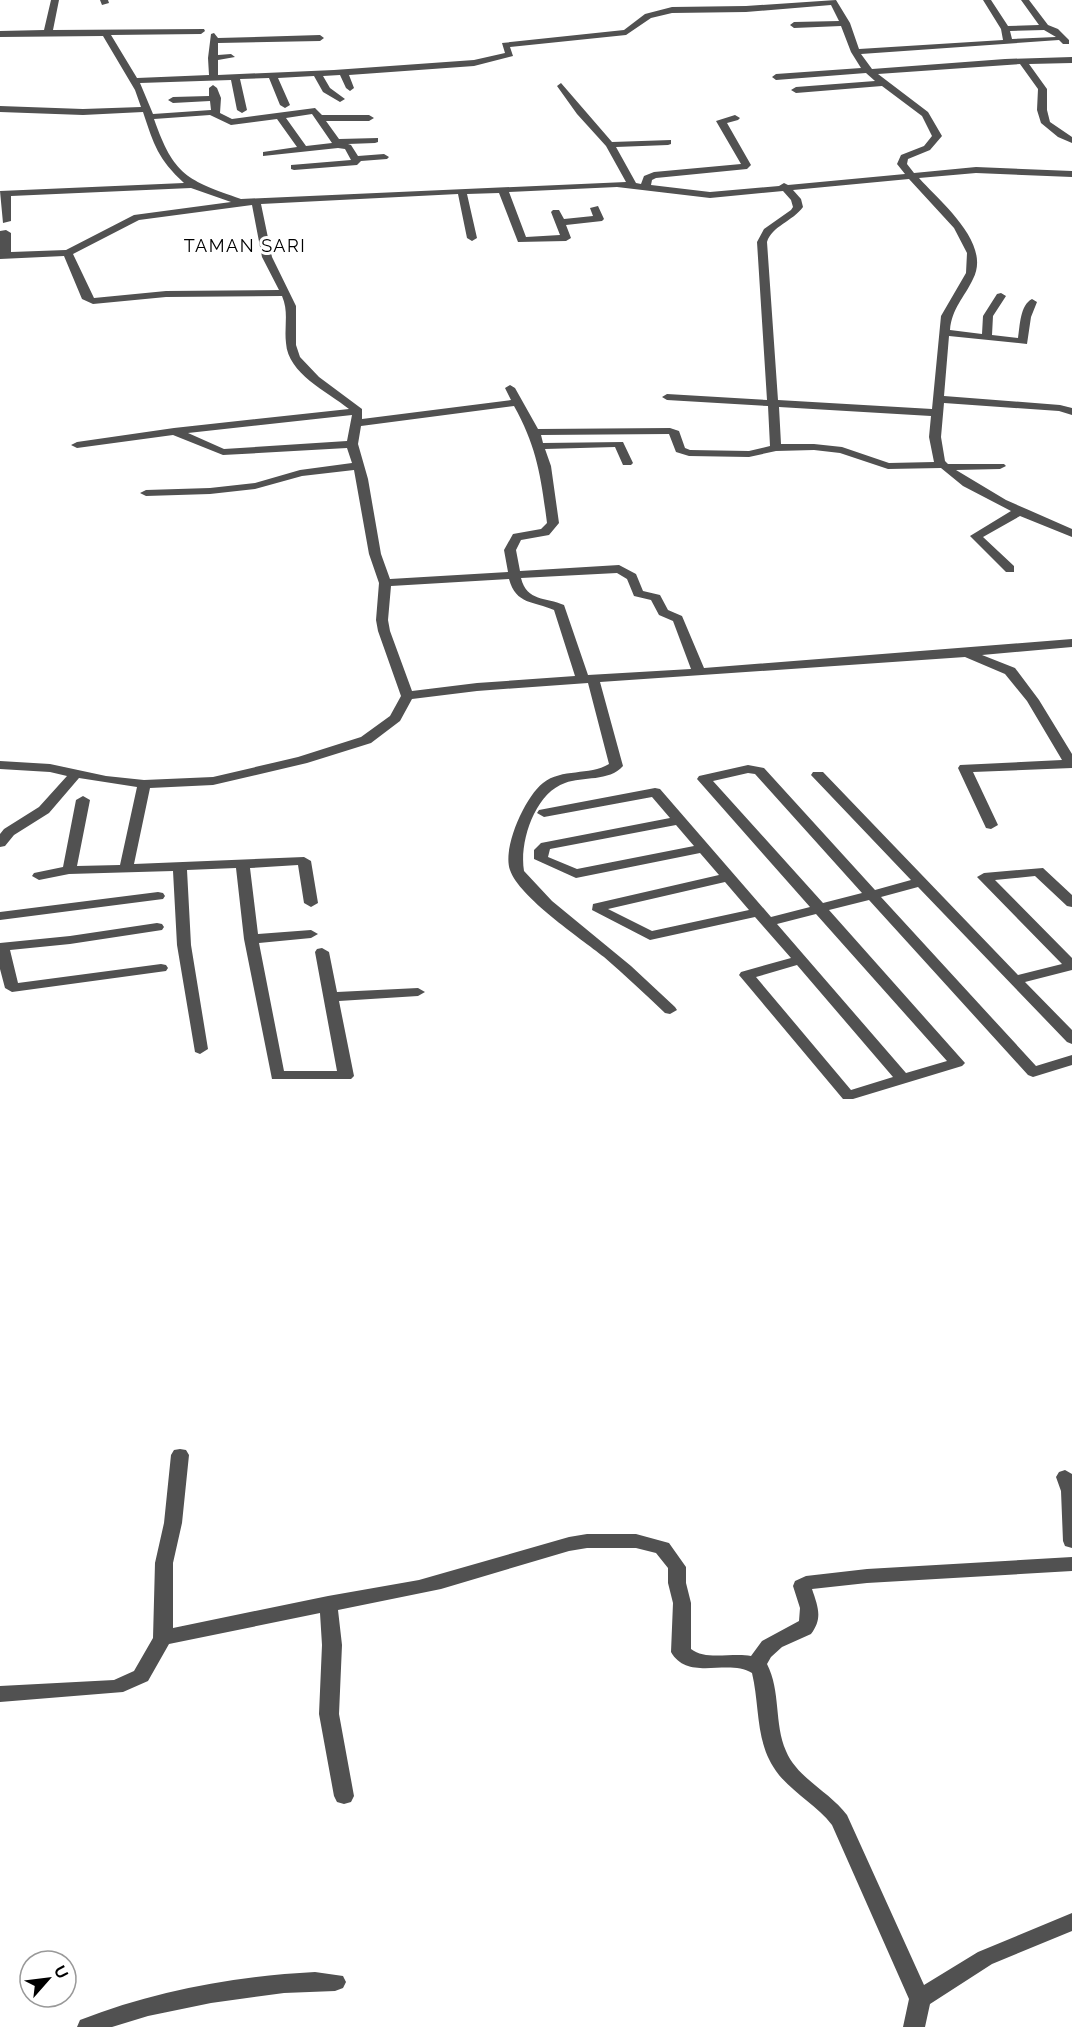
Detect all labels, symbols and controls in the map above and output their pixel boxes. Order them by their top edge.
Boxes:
district label: TAMAN SARI [184,235,306,256]
north arrow [18,1949,78,2009]
text: U [50,1962,72,1982]

